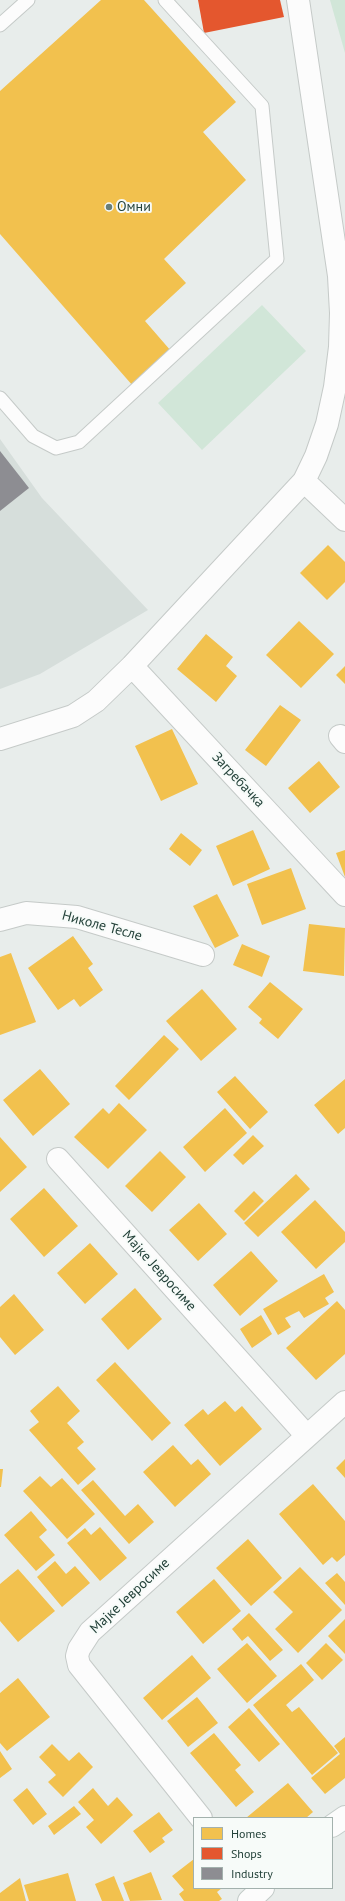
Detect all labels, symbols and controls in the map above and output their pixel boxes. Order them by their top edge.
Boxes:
place label: Омни [117,199,151,215]
marker: Омни [104,202,114,212]
street label: Загребачка [208,749,268,811]
street label: Николе Тесле [60,907,144,945]
street label: Мајке Јевросиме [118,1227,200,1315]
street label: Мајке Јевросиме [87,1555,173,1637]
legend [193,1817,333,1889]
text: Homes [231,1826,266,1841]
text: Shops [231,1846,262,1861]
text: Industry [231,1866,273,1881]

